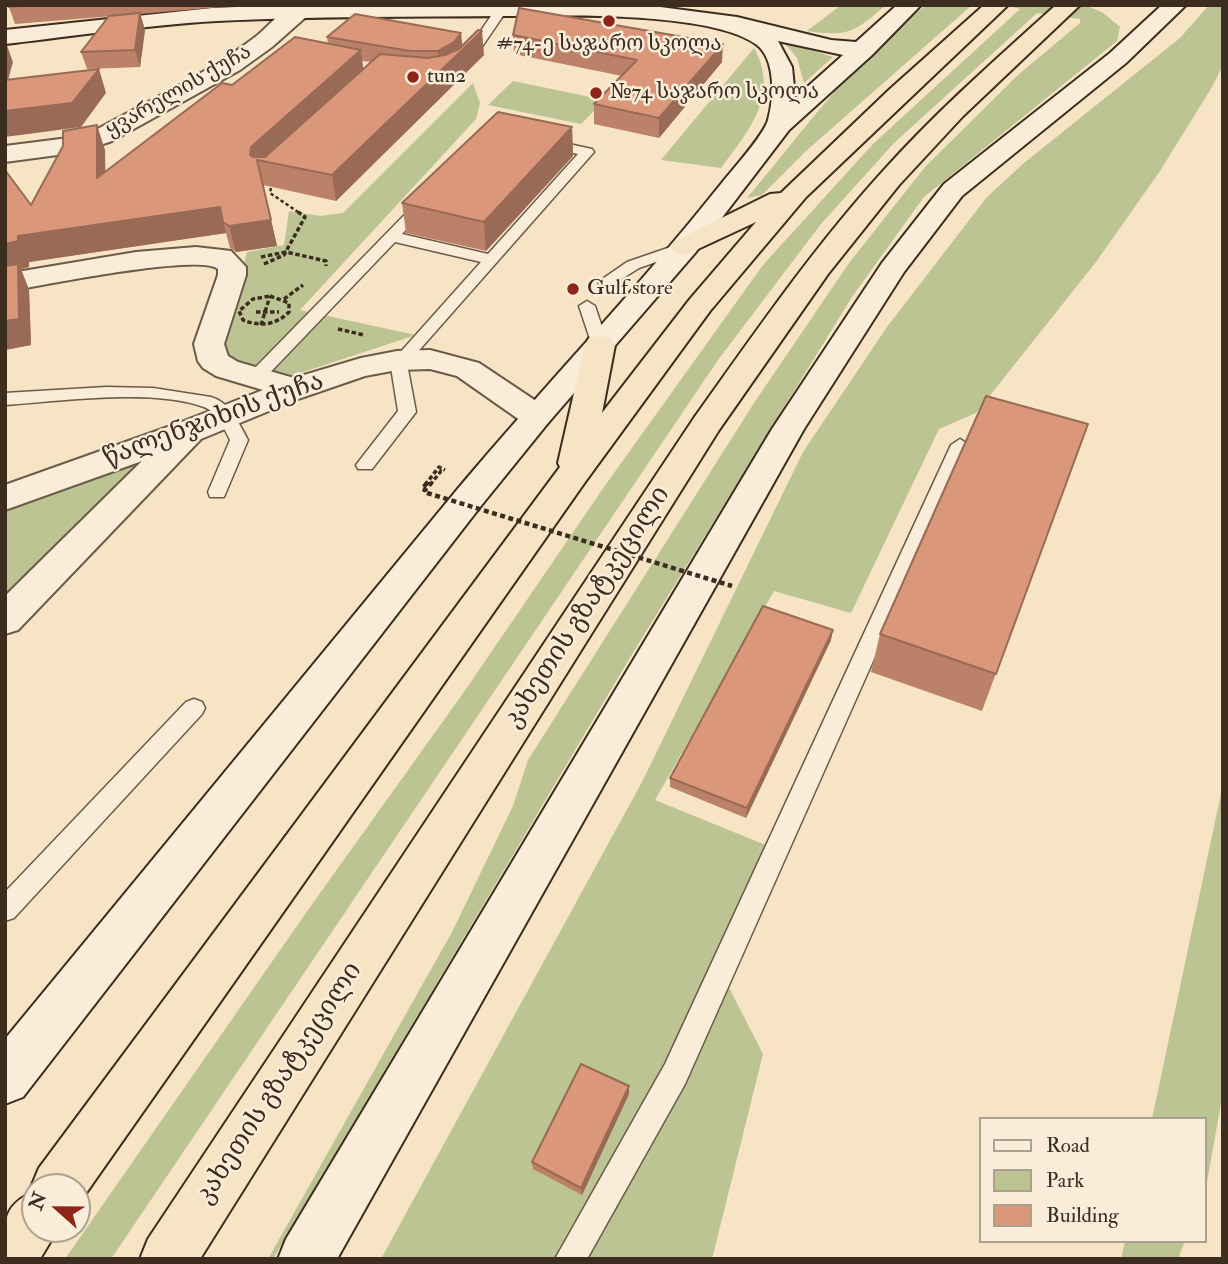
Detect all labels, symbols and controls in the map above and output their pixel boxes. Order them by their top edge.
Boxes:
marker: #74-ე საჯარო სკოლა [601,13,617,29]
place label: #74-ე საჯარო სკოლა [497,32,721,58]
street label: ყვარელის ქუჩა [102,40,256,144]
place label: tun2 [427,64,466,90]
marker: tun2 [405,69,421,85]
place label: №74 საჯარო სკოლა [610,80,819,106]
marker: №74 საჯარო სკოლა [588,85,604,101]
place label: Gulf store [587,276,673,302]
marker: Gulf store [565,281,581,297]
street label: წალენჯიხის ქუჩა [100,367,328,475]
street label: კახეთის გზატკეცილი [498,481,678,735]
street label: კახეთის გზატკეცილი [190,957,370,1211]
legend [979,1117,1207,1243]
text: Road [1046,1132,1090,1159]
text: Park [1046,1167,1084,1194]
north arrow [21,1173,91,1243]
text: N [24,1189,53,1213]
text: Building [1046,1202,1119,1229]

